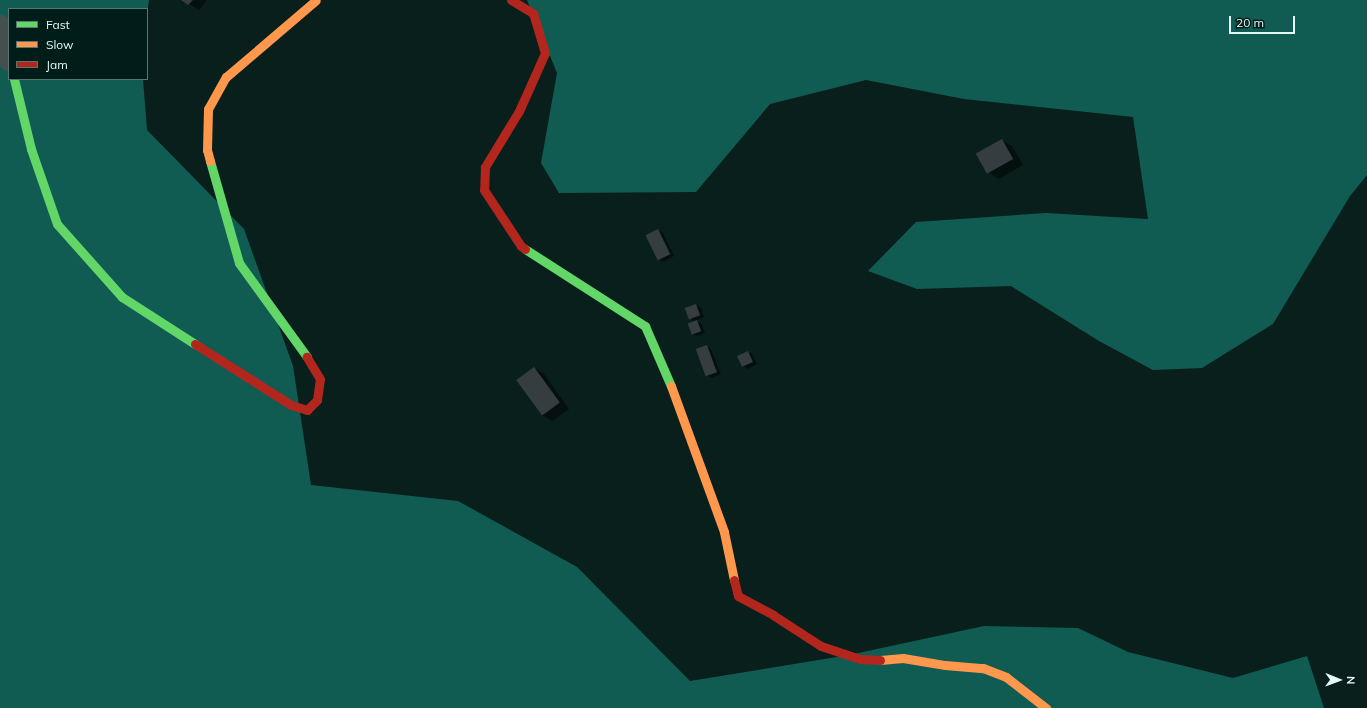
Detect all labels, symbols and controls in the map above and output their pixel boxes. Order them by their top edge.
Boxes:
legend [8,8,148,80]
scale bar [1231,8,1297,34]
text: 20 m [1236,15,1264,30]
text: Fast [46,17,70,32]
text: Slow [46,37,74,52]
text: Jam [46,57,68,72]
north arrow [1319,660,1359,700]
text: N [1344,676,1358,684]

